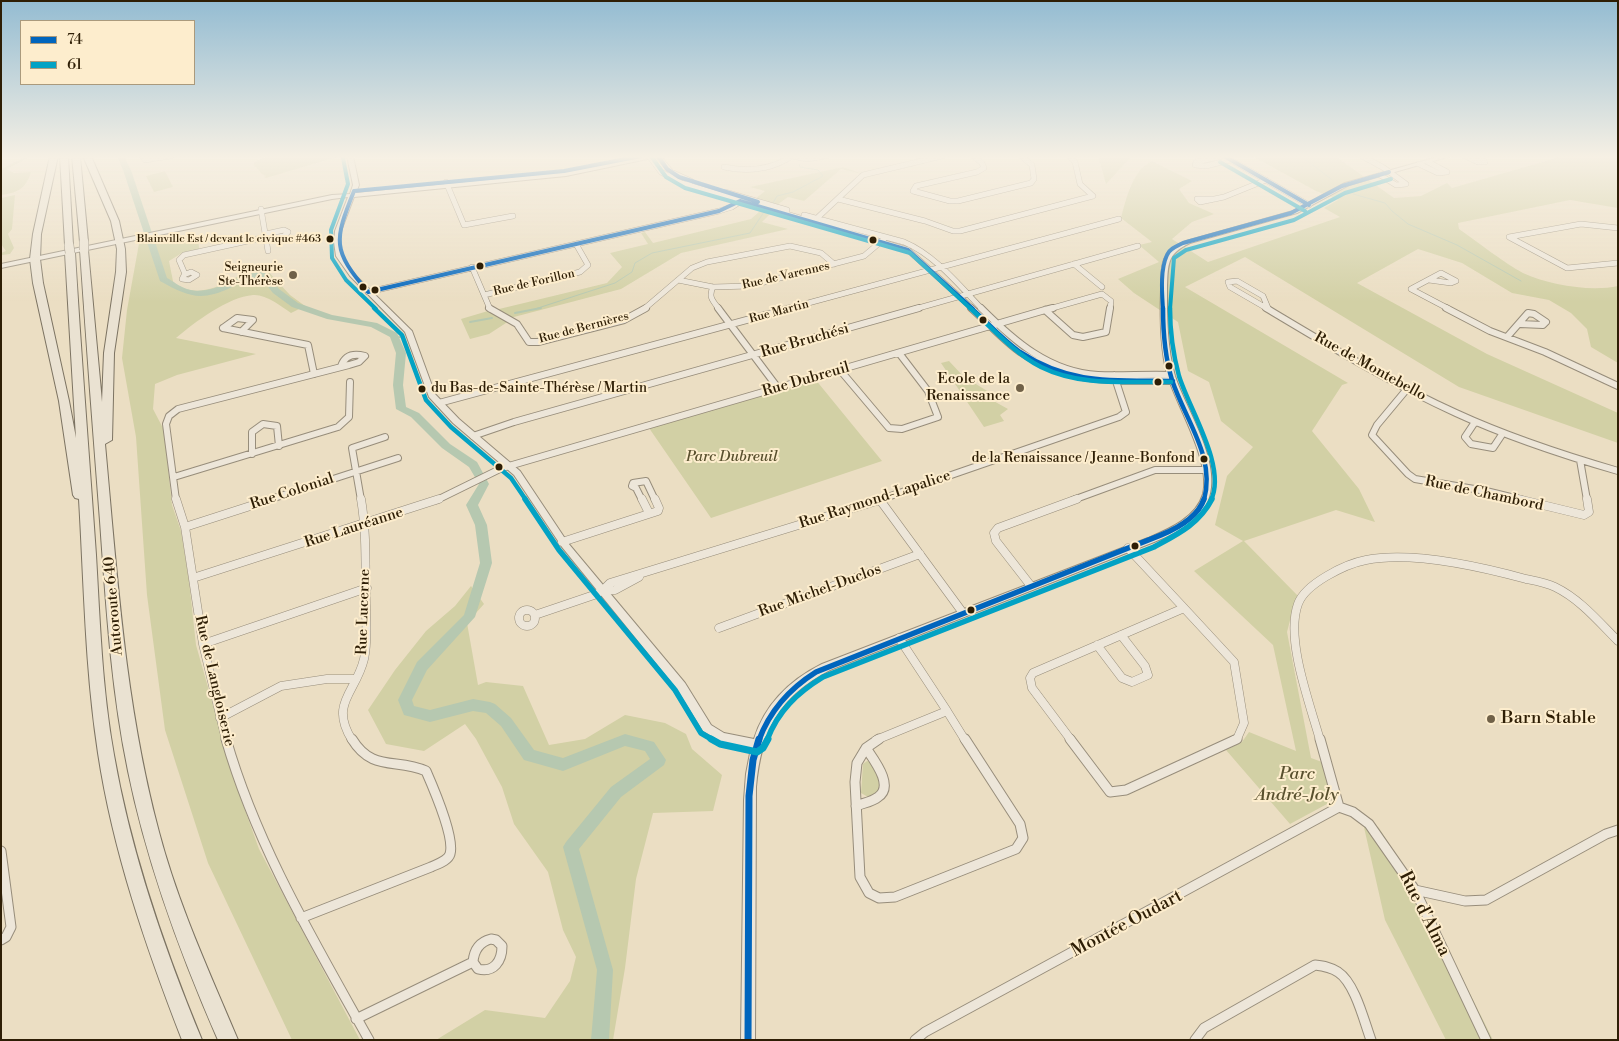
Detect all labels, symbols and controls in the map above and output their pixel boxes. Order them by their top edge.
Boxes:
legend [20,20,195,85]
text: 74 [67,30,83,49]
text: 61 [67,55,82,74]
place label: Blainville Est / devant le civique #463 [137,232,321,246]
marker: Blainville Est / devant le civique #463 [325,234,335,244]
unlabelled marker [868,235,878,245]
street label: Rue de Varennes [741,259,831,293]
place label: Seigneurie Ste-Thérèse [218,261,283,289]
unlabelled marker [475,261,485,271]
street label: Rue de Forillon [492,267,576,299]
marker: Seigneurie Ste-Thérèse [287,269,299,281]
unlabelled marker [358,282,368,292]
unlabelled marker [370,285,380,295]
street label: Rue Martin [748,297,810,327]
street label: Rue de Bernières [537,309,631,347]
unlabelled marker [978,315,988,325]
street label: Rue Bruchési [759,320,851,362]
street label: Rue de Montebello [1311,329,1429,405]
street label: Rue Dubreuil [760,359,852,401]
unlabelled marker [1164,361,1174,371]
place label: Ecole de la Renaissance [926,370,1010,405]
unlabelled marker [1153,377,1163,387]
place label: du Bas-de-Sainte-Thérèse / Martin [431,381,647,397]
marker: Ecole de la Renaissance [1014,382,1026,394]
marker: du Bas-de-Sainte-Thérèse / Martin [417,384,427,394]
park label: Parc Dubreuil [686,448,778,466]
place label: de la Renaissance / Jeanne-Bonfond [972,451,1195,467]
marker: de la Renaissance / Jeanne-Bonfond [1199,454,1209,464]
unlabelled marker [494,462,504,472]
street label: Rue Raymond-Lapalice [797,467,953,533]
street label: Rue Colonial [248,470,336,514]
street label: Rue de Chambord [1423,473,1545,515]
street label: Rue Lauréanne [302,504,406,552]
unlabelled marker [1130,541,1140,551]
street label: Autoroute 640 [101,556,127,656]
street label: Rue Michel-Duclos [756,560,884,622]
street label: Rue Lucerne [353,568,375,656]
unlabelled marker [966,605,976,615]
street label: Rue de Langloiserie [190,614,238,748]
place label: Barn Stable [1501,708,1596,730]
marker: Barn Stable [1485,713,1497,725]
park label: Parc André-Joly [1255,764,1339,806]
street label: Rue d'Alma [1393,868,1455,960]
street label: Montée Oudart [1068,886,1186,962]

